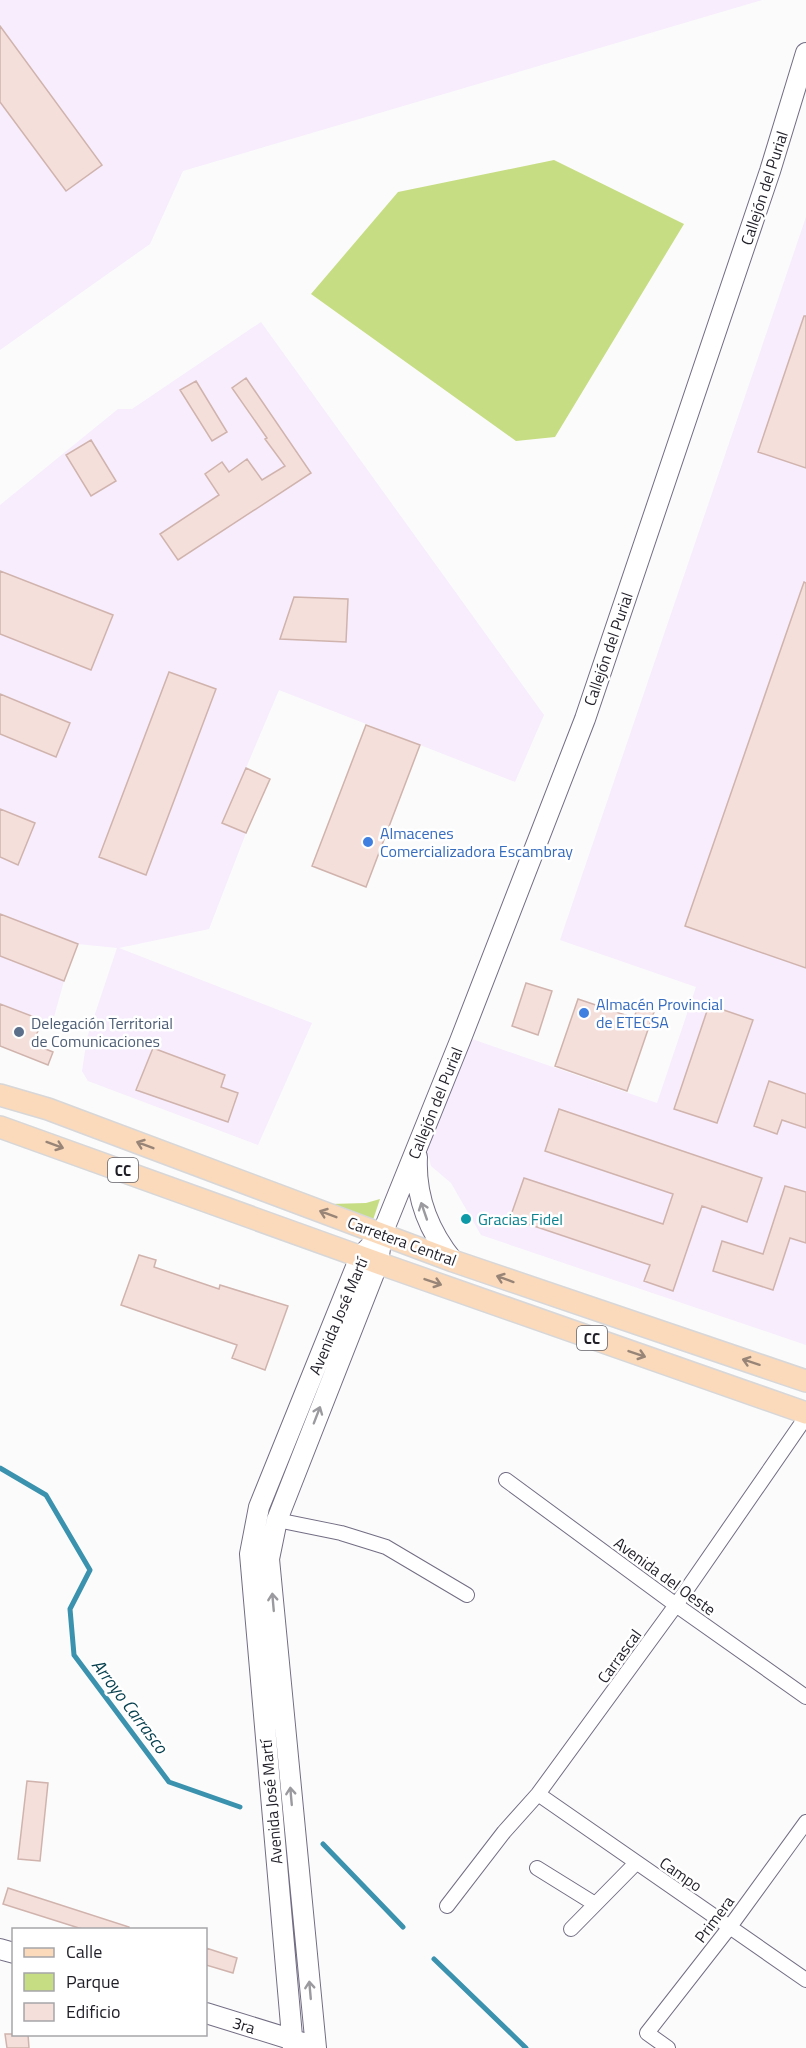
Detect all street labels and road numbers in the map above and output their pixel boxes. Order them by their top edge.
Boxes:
street label: Callejón del Purial [734,128,794,248]
street label: Callejón del Purial [577,589,639,709]
street label: Callejón del Purial [402,1043,468,1163]
road number: CC [108,1158,138,1182]
street label: Carretera Central [344,1210,460,1272]
street label: Avenida José Martí [303,1252,374,1378]
road number: CC [577,1326,607,1350]
street label: Avenida del Oeste [609,1531,721,1621]
street label: Carrascal [591,1624,647,1688]
street label: Avenida José Martí [253,1737,288,1865]
street label: Campo [655,1851,707,1897]
street label: Primera [688,1890,740,1948]
street label: 3ra [230,2010,258,2040]

